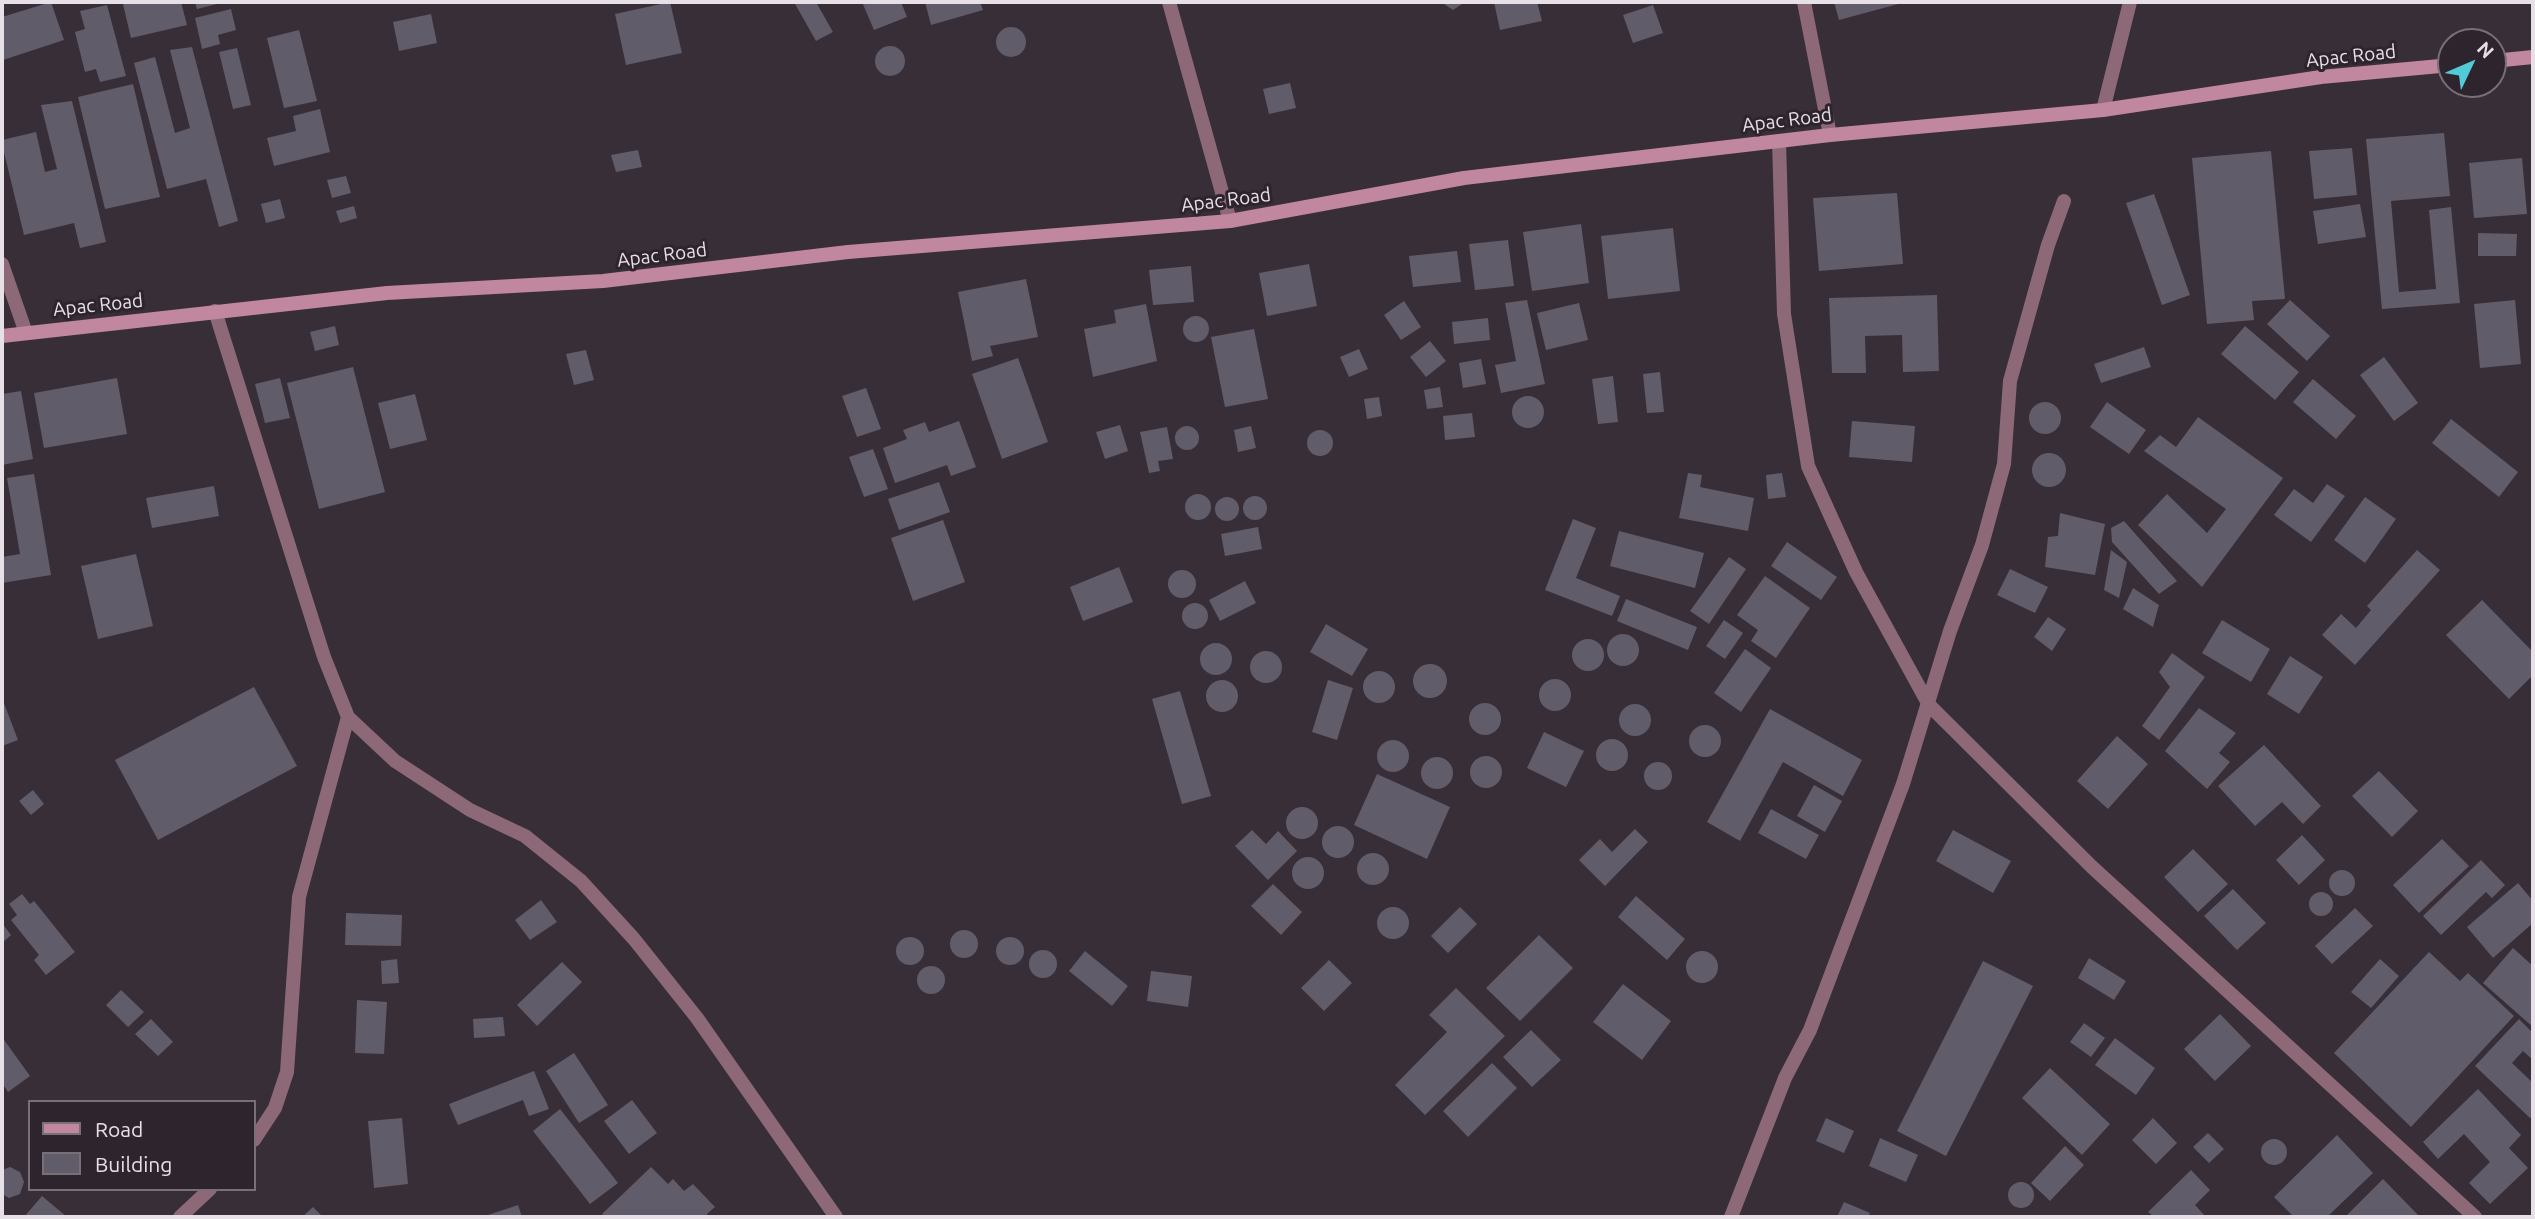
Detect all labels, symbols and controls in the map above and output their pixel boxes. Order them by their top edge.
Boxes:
north arrow [2437,28,2507,98]
text: N [2473,37,2499,63]
street label: Apac Road [2305,40,2397,72]
street label: Apac Road [1741,103,1833,137]
street label: Apac Road [1180,183,1272,217]
street label: Apac Road [616,238,708,272]
street label: Apac Road [52,289,144,321]
legend [28,1100,256,1191]
text: Road [95,1117,143,1141]
text: Building [95,1152,172,1176]

